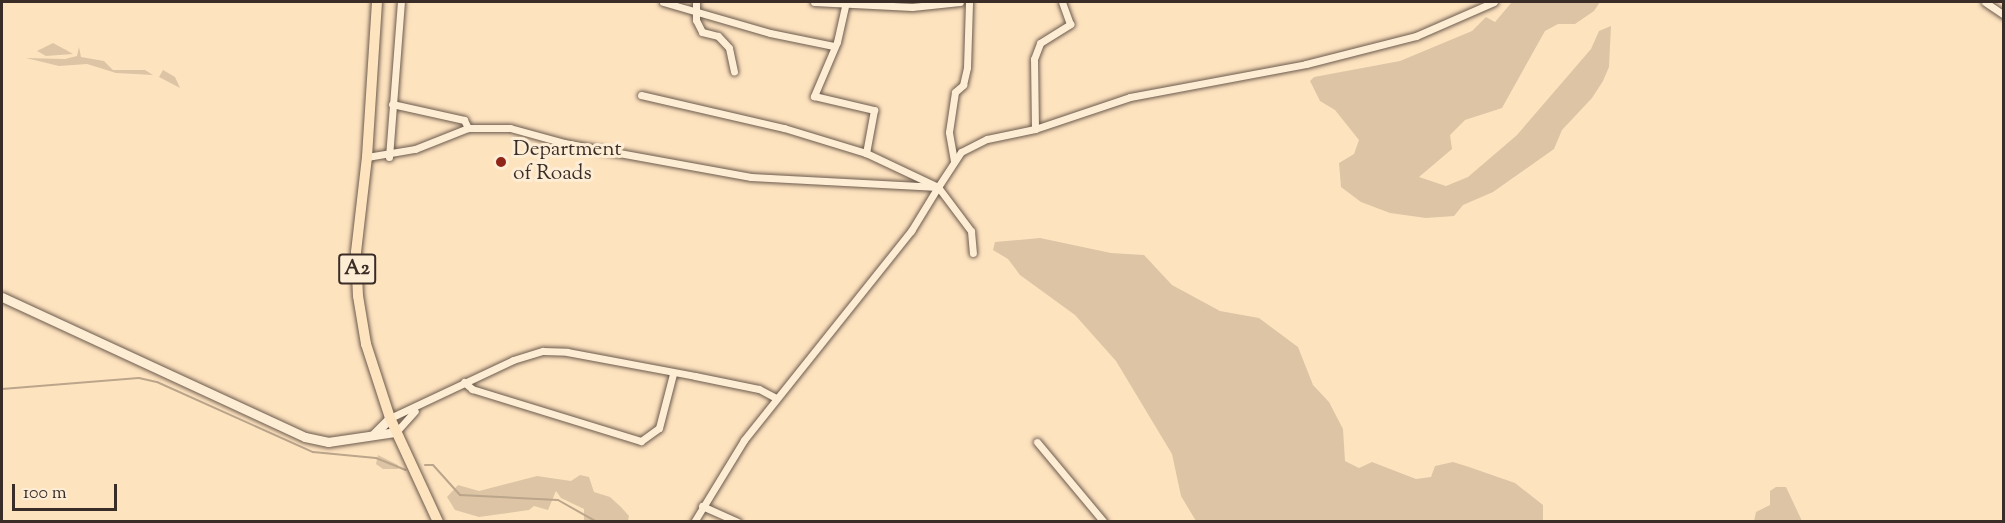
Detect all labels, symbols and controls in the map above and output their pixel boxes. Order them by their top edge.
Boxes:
place label: Department of Roads [513,137,622,187]
marker: Department of Roads [494,155,508,169]
road number: A2 [338,252,376,286]
scale bar [15,472,120,510]
text: 100 m [23,481,67,507]

